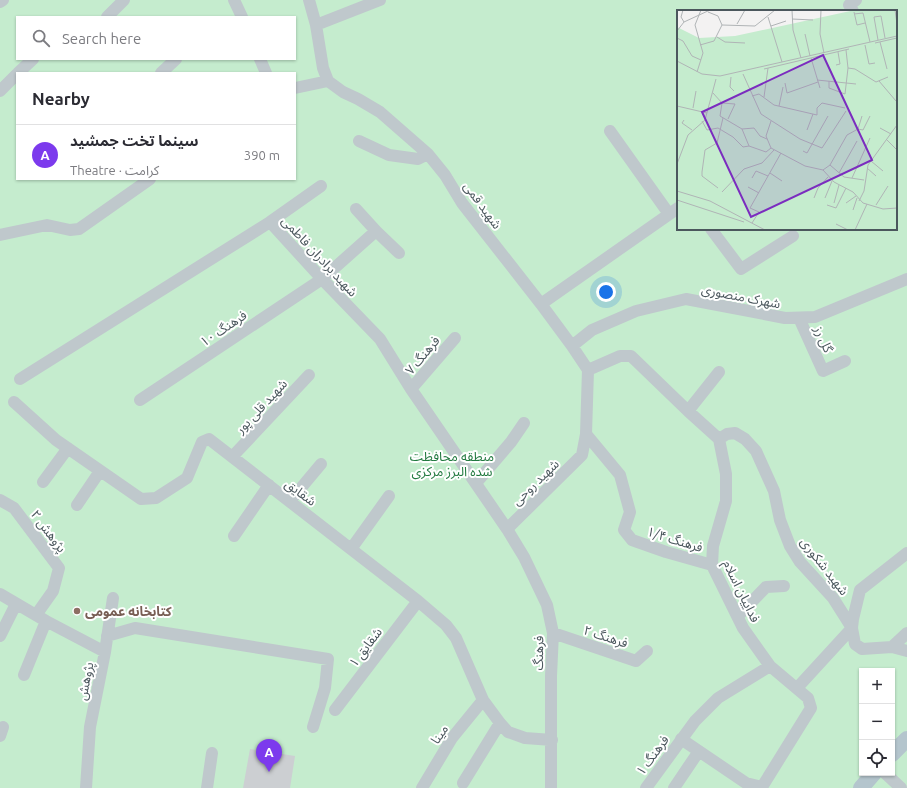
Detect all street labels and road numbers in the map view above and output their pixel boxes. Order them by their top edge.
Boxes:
street label: شهید قمی [460,179,505,232]
street label: شهید برادران فاطمی [278,213,361,300]
street label: شهرک منصوری [700,281,782,312]
street label: فرهنگ ۱۰ [197,307,250,349]
street label: گل رز [810,323,836,356]
street label: فرهنگ ۷ [402,333,443,378]
street label: شهید قلی پور [232,376,292,439]
street label: شهید روحی [509,456,563,509]
street label: شقایق [282,476,319,510]
street label: پژوهش ۲ [26,507,69,557]
street label: فرهنگ ۱/۴ [645,524,705,555]
street label: شهید شکوری [797,534,852,599]
street label: فداییان اسلام [718,558,763,626]
street label: فرهنگ ۲ [582,622,630,651]
street label: شقایق ۱ [346,625,386,670]
street label: فرهنگ [531,635,546,671]
street label: پژوهش [74,661,99,702]
street label: مینا [428,722,451,747]
street label: فرهنگ ۱ [633,732,672,778]

